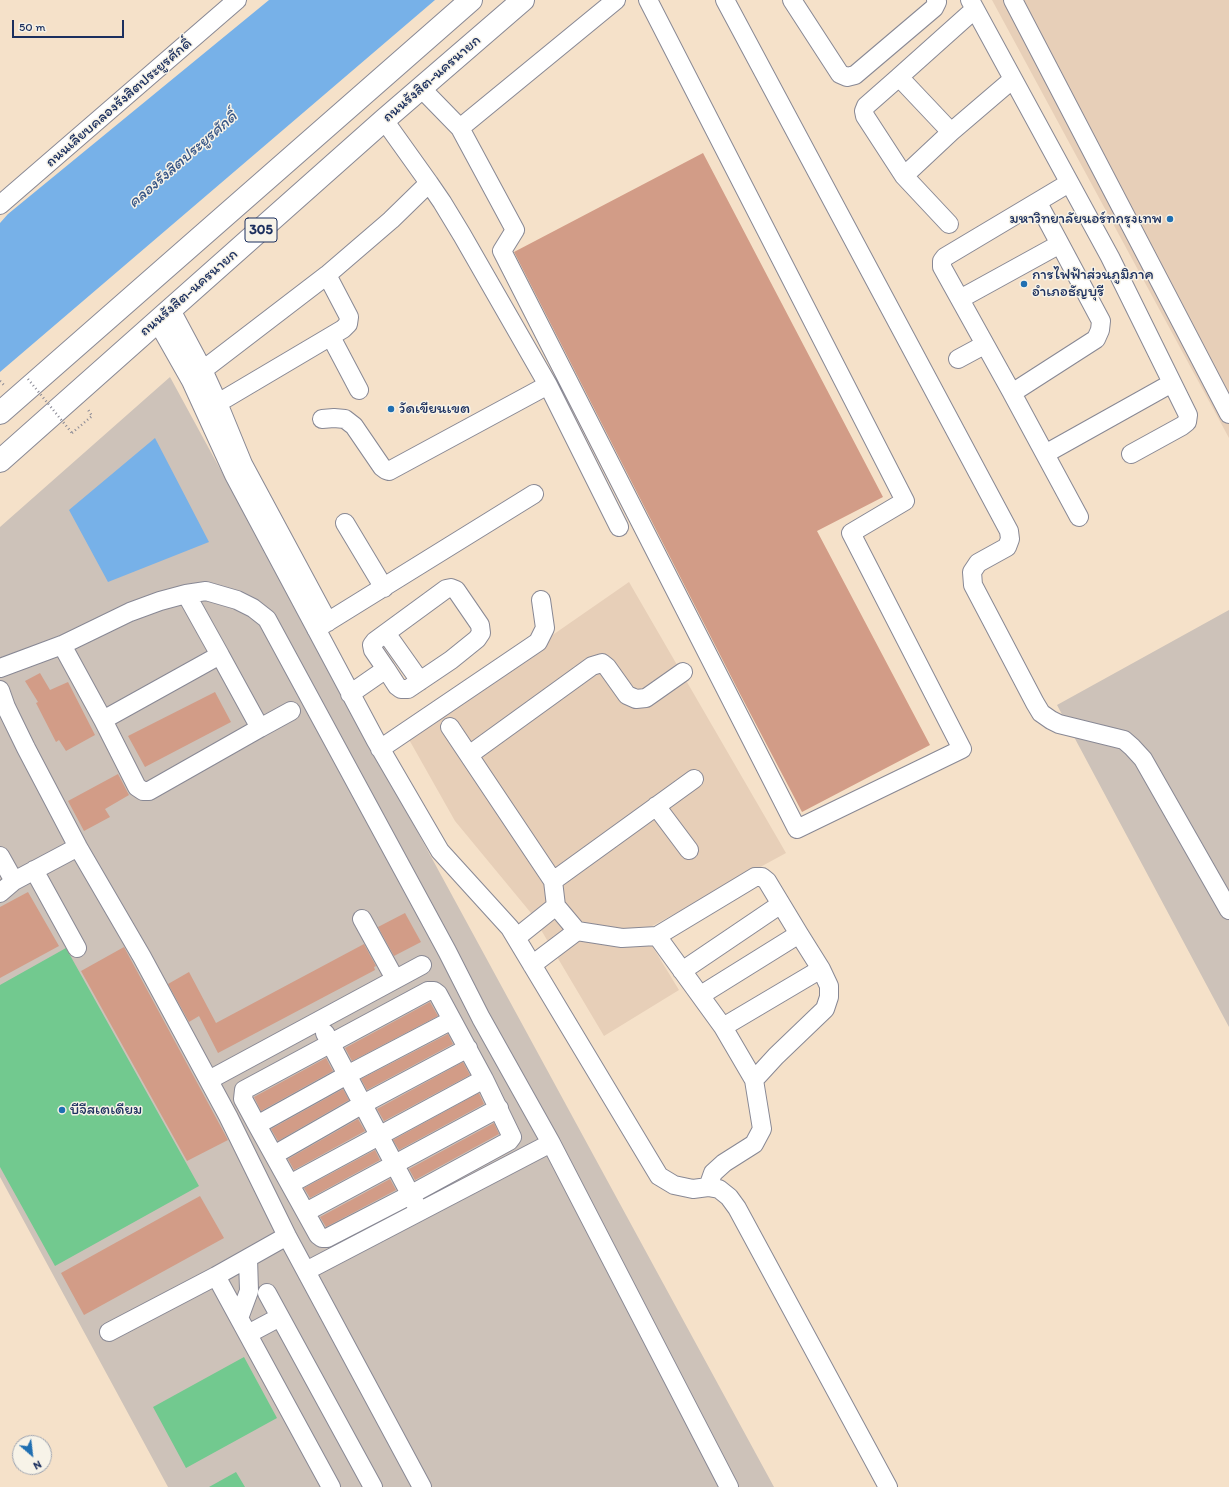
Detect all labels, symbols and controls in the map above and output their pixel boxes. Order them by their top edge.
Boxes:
scale bar [14,12,126,38]
text: 50 m [19,20,45,34]
street label: ถนนรังสิต-นครนายก [379,31,485,127]
street label: ถนนเลียบคลองรังสิตประยูรศักดิ์ [42,35,196,171]
water label: คลองรังสิตประยูรศักดิ์ [125,107,241,213]
place label: มหาวิทยาลัยนอร์ทกรุงเทพ [1010,210,1162,228]
marker: มหาวิทยาลัยนอร์ทกรุงเทพ [1165,214,1175,224]
road number: 305 [245,218,277,242]
street label: ถนนรังสิต-นครนายก [136,245,242,341]
place label: การไฟฟ้าส่วนภูมิภาค อำเภอธัญบุรี [1032,266,1154,301]
marker: การไฟฟ้าส่วนภูมิภาค อำเภอธัญบุรี [1019,279,1029,289]
place label: วัดเขียนเขต [399,400,470,418]
marker: วัดเขียนเขต [386,404,396,414]
place label: บีจีสเตเดียม [70,1101,142,1119]
marker: บีจีสเตเดียม [57,1105,67,1115]
north arrow [12,1435,52,1475]
text: N [31,1458,44,1473]

